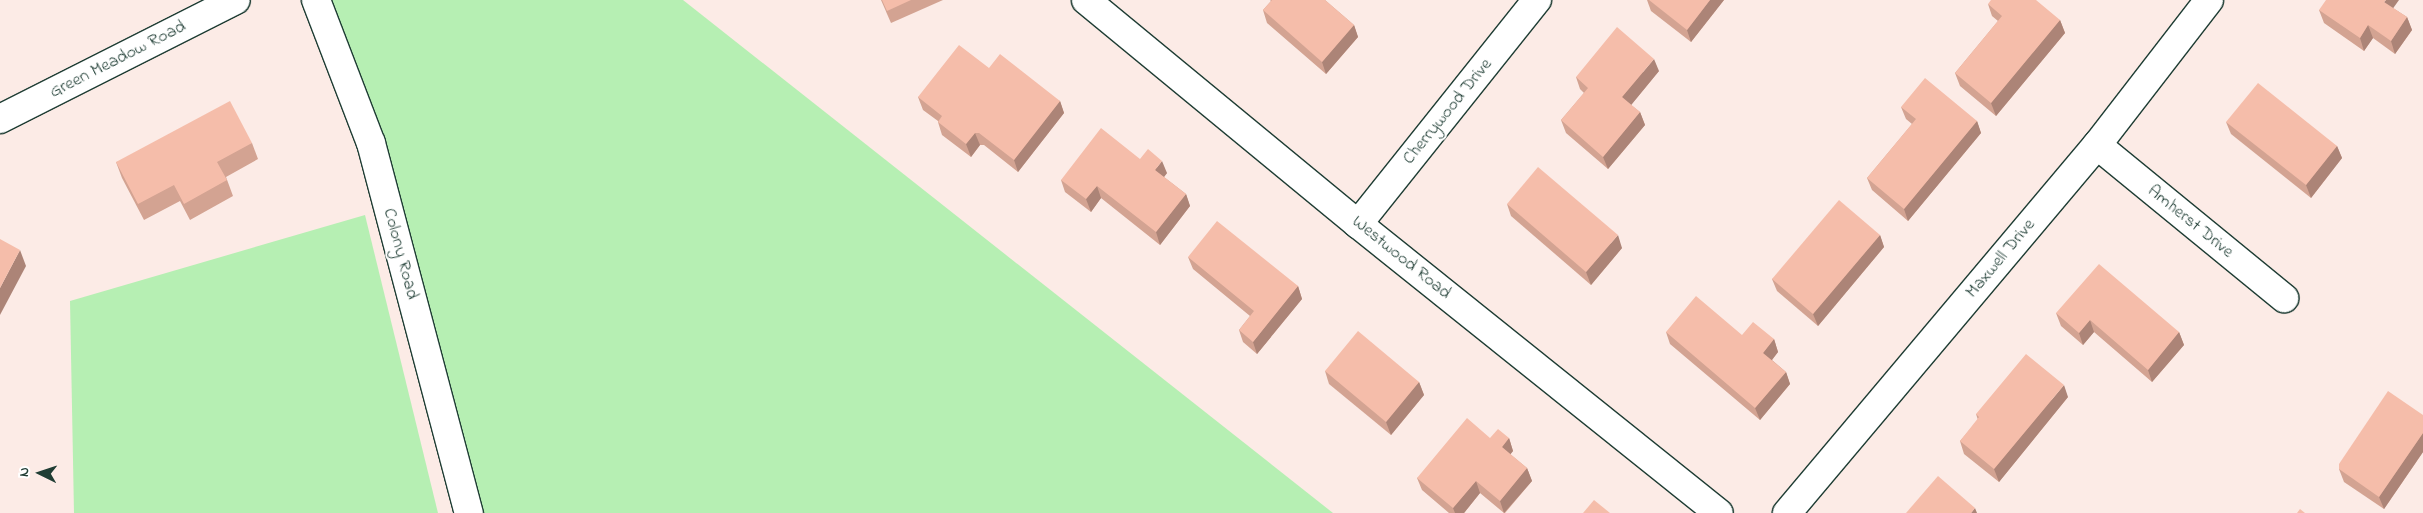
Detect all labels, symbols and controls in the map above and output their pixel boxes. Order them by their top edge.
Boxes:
street label: Green Meadow Road [46,16,190,104]
street label: Cherrywood Drive [1399,55,1497,169]
street label: Amherst Drive [2143,181,2237,263]
street label: Colony Road [377,206,423,302]
street label: Westwood Road [1347,211,1455,305]
street label: Maxwell Drive [1962,215,2040,303]
north arrow [15,448,65,498]
text: N [14,466,35,477]

